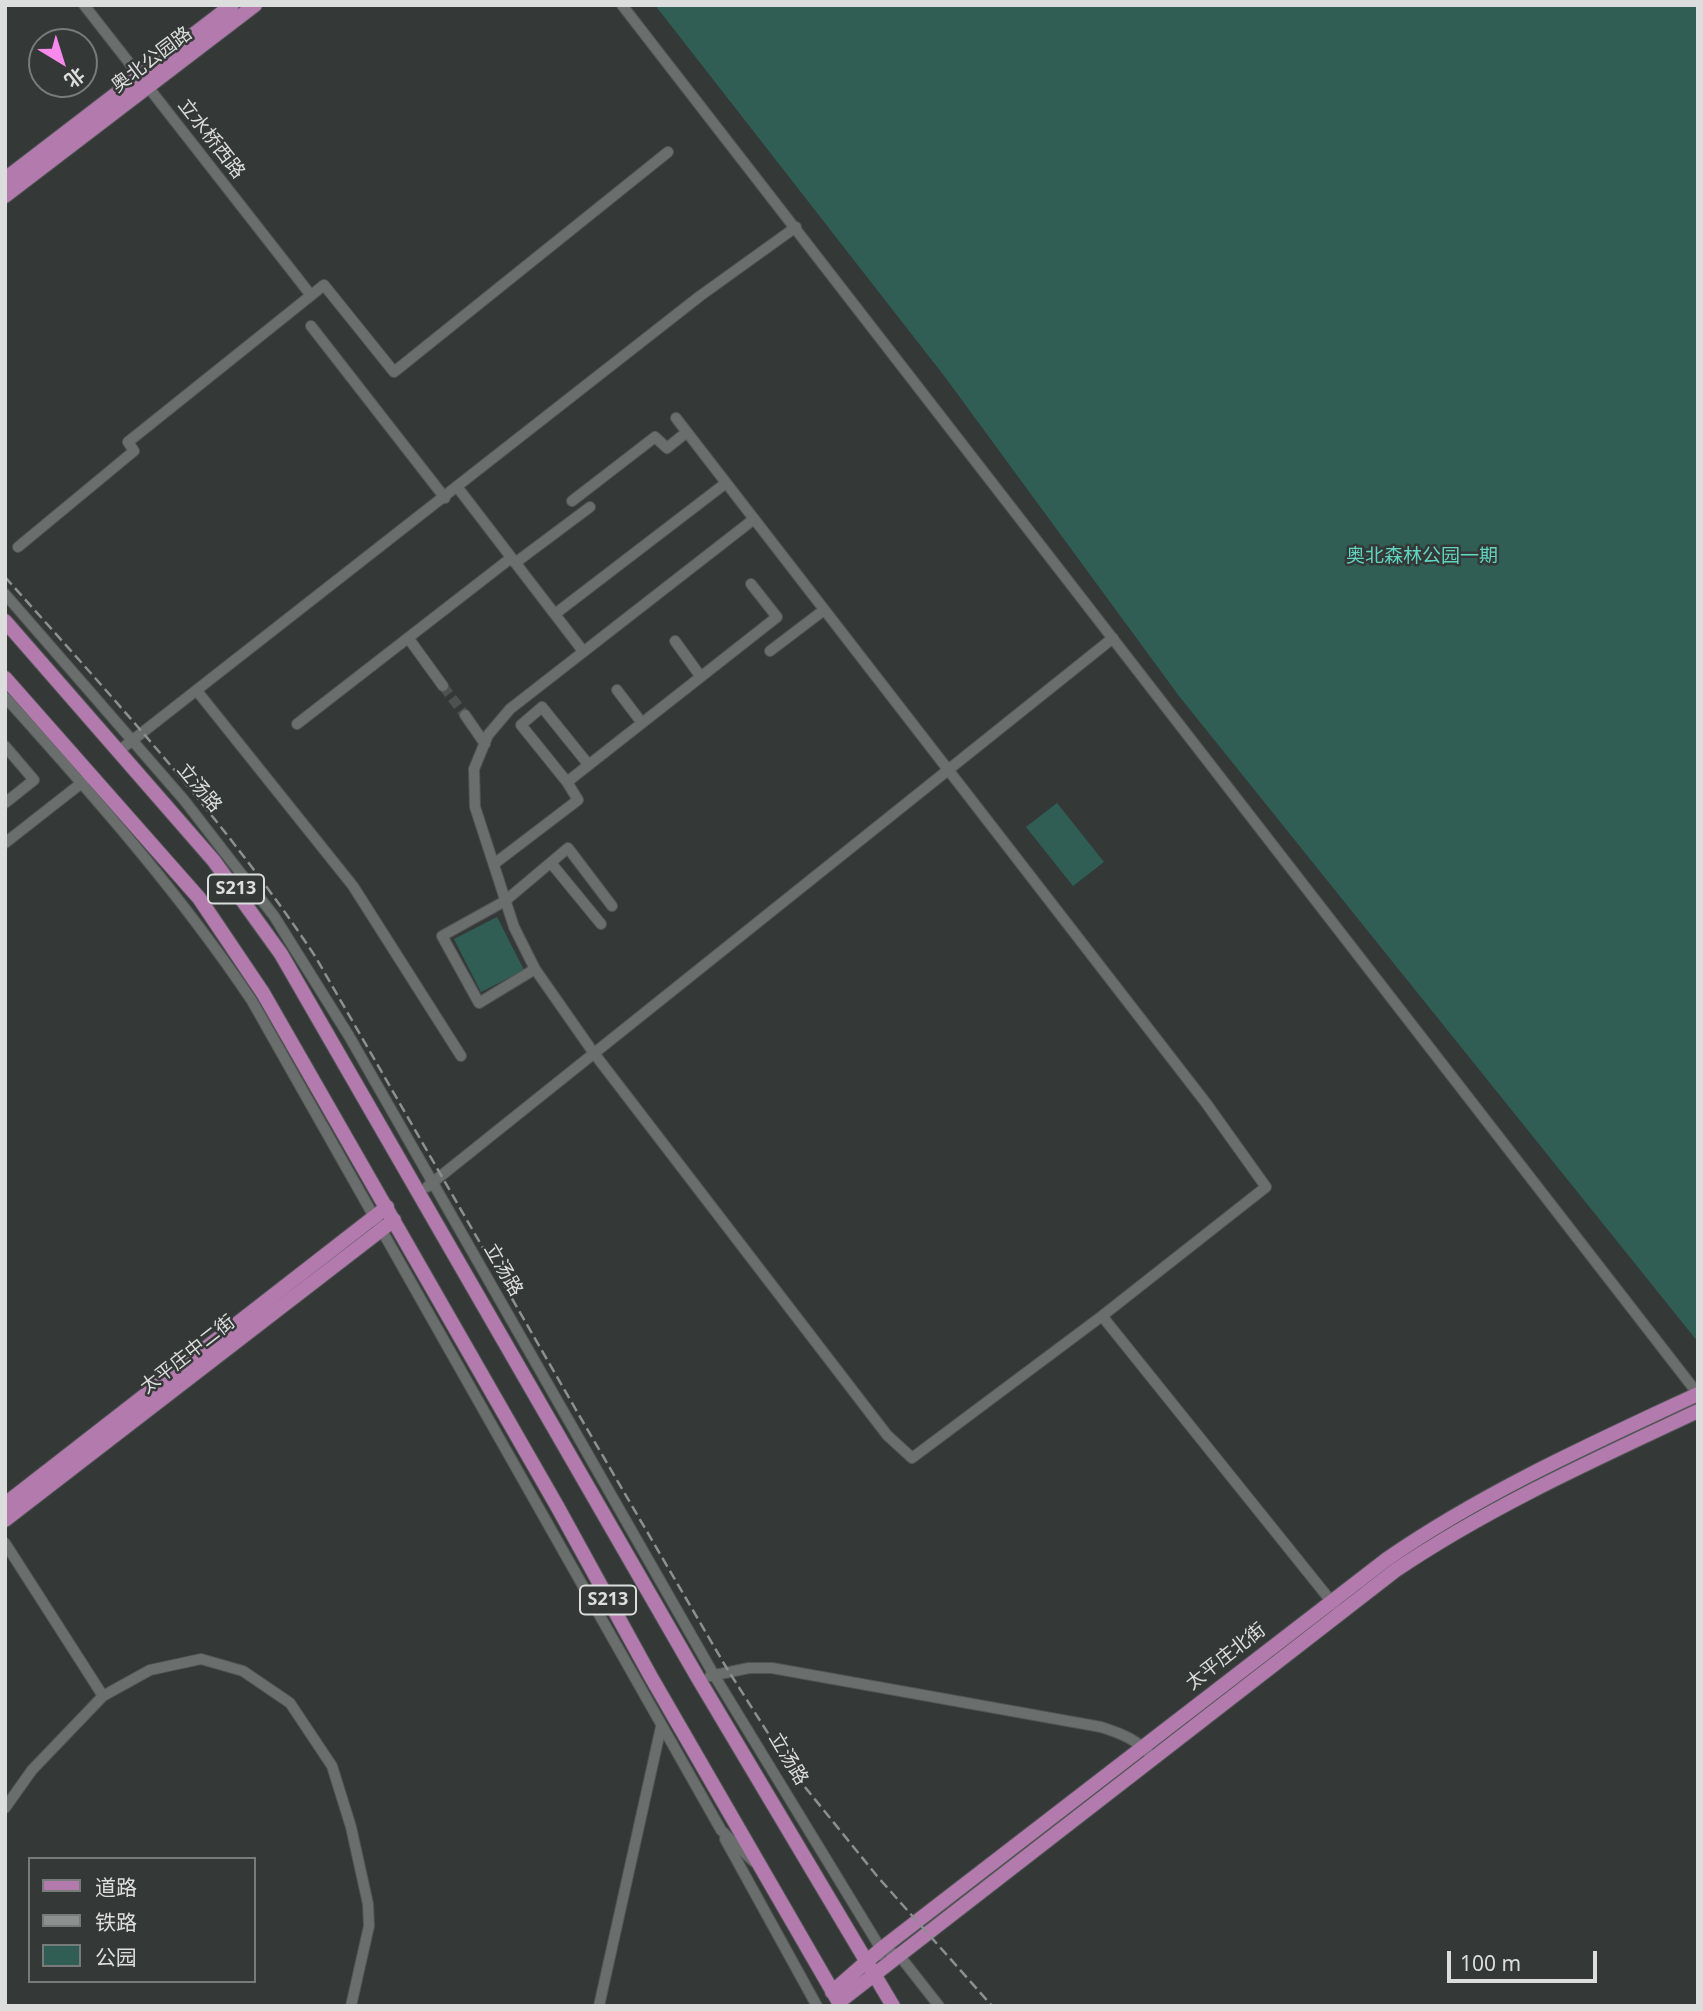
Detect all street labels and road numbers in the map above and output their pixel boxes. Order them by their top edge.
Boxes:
street label: 奥北公园路 [107,22,197,98]
street label: 立水桥西路 [173,95,249,183]
street label: 立汤路 [172,759,226,817]
road number: S213 [208,874,264,904]
street label: 立汤路 [479,1240,527,1300]
street label: 太平庄中二街 [136,1311,240,1399]
road number: S213 [580,1586,636,1615]
street label: 太平庄北街 [1182,1619,1270,1695]
street label: 立汤路 [764,1729,812,1789]

